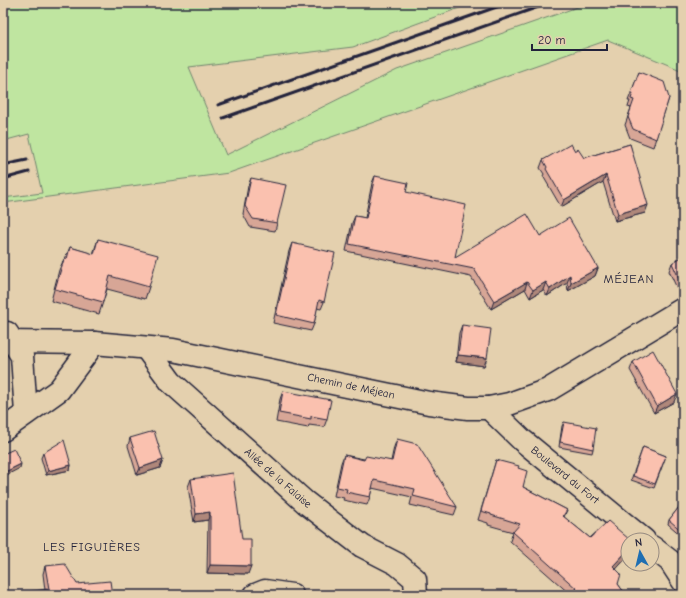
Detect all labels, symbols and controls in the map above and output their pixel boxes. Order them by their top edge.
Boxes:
scale bar [532,26,607,52]
text: 20 m [538,33,566,47]
district label: MÉJEAN [604,272,654,286]
street label: Chemin de Méjean [306,370,396,402]
street label: Boulevard du Fort [528,444,602,507]
street label: Allée de la Falaise [242,445,315,511]
north arrow [620,532,660,572]
text: N [634,536,643,550]
district label: LES FIGUIÈRES [43,540,141,554]

